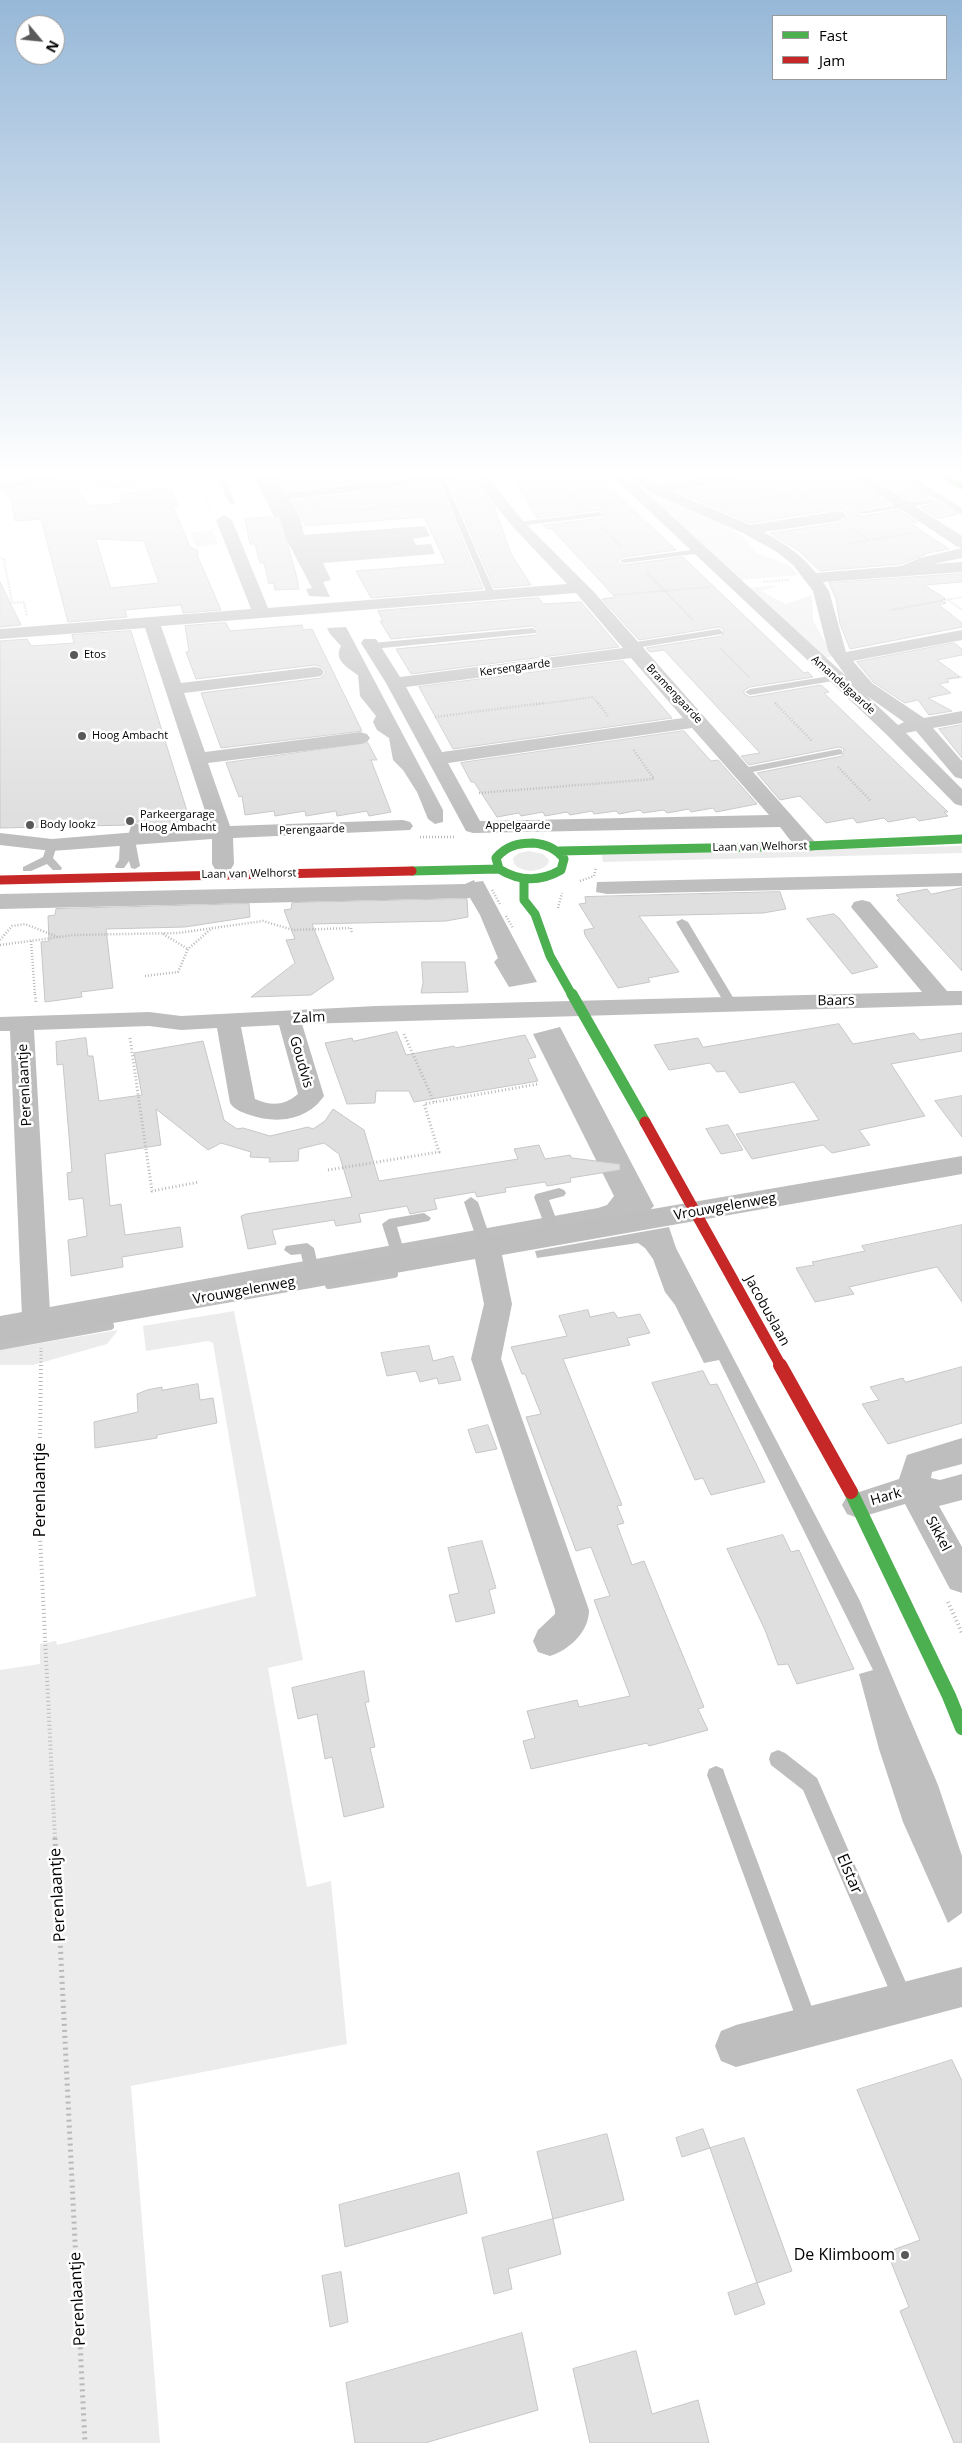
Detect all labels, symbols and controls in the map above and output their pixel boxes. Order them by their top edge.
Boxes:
north arrow [15,15,65,65]
legend [772,15,947,80]
text: Fast [819,25,848,45]
text: N [42,37,64,56]
text: Jam [819,50,845,70]
place label: Etos [84,648,106,662]
marker: Etos [68,649,80,661]
street label: Amandelgaarde [808,653,878,717]
street label: Kersengaarde [479,657,551,679]
street label: Bramengaarde [643,662,705,726]
place label: Hoog Ambacht [92,729,168,743]
marker: Hoog Ambacht [76,730,88,742]
place label: Parkeergarage Hoog Ambacht [140,808,216,834]
marker: Parkeergarage Hoog Ambacht [124,815,136,827]
place label: Body lookz [40,818,96,832]
marker: Body lookz [24,819,36,831]
street label: Appelgaarde [486,819,550,833]
street label: Perengaarde [279,822,345,838]
street label: Laan van Welhorst [712,840,808,854]
street label: Laan van Welhorst [201,867,297,881]
street label: Baars [817,992,855,1010]
street label: Zalm [292,1009,326,1027]
street label: Goudvis [286,1034,316,1090]
street label: Perenlaantje [14,1043,36,1127]
street label: Vrouwgelenweg [672,1190,778,1224]
street label: Jacobuslaan [741,1273,793,1349]
street label: Vrouwgelenweg [191,1274,297,1308]
street label: Perenlaantje [30,1443,50,1537]
street label: Hark [869,1485,903,1509]
street label: Sikkel [922,1514,954,1554]
street label: Perenlaantje [46,1847,70,1943]
street label: Elstar [832,1851,866,1897]
place label: De Klimboom [794,2245,895,2265]
marker: De Klimboom [899,2249,911,2261]
street label: Perenlaantje [66,2251,90,2347]

